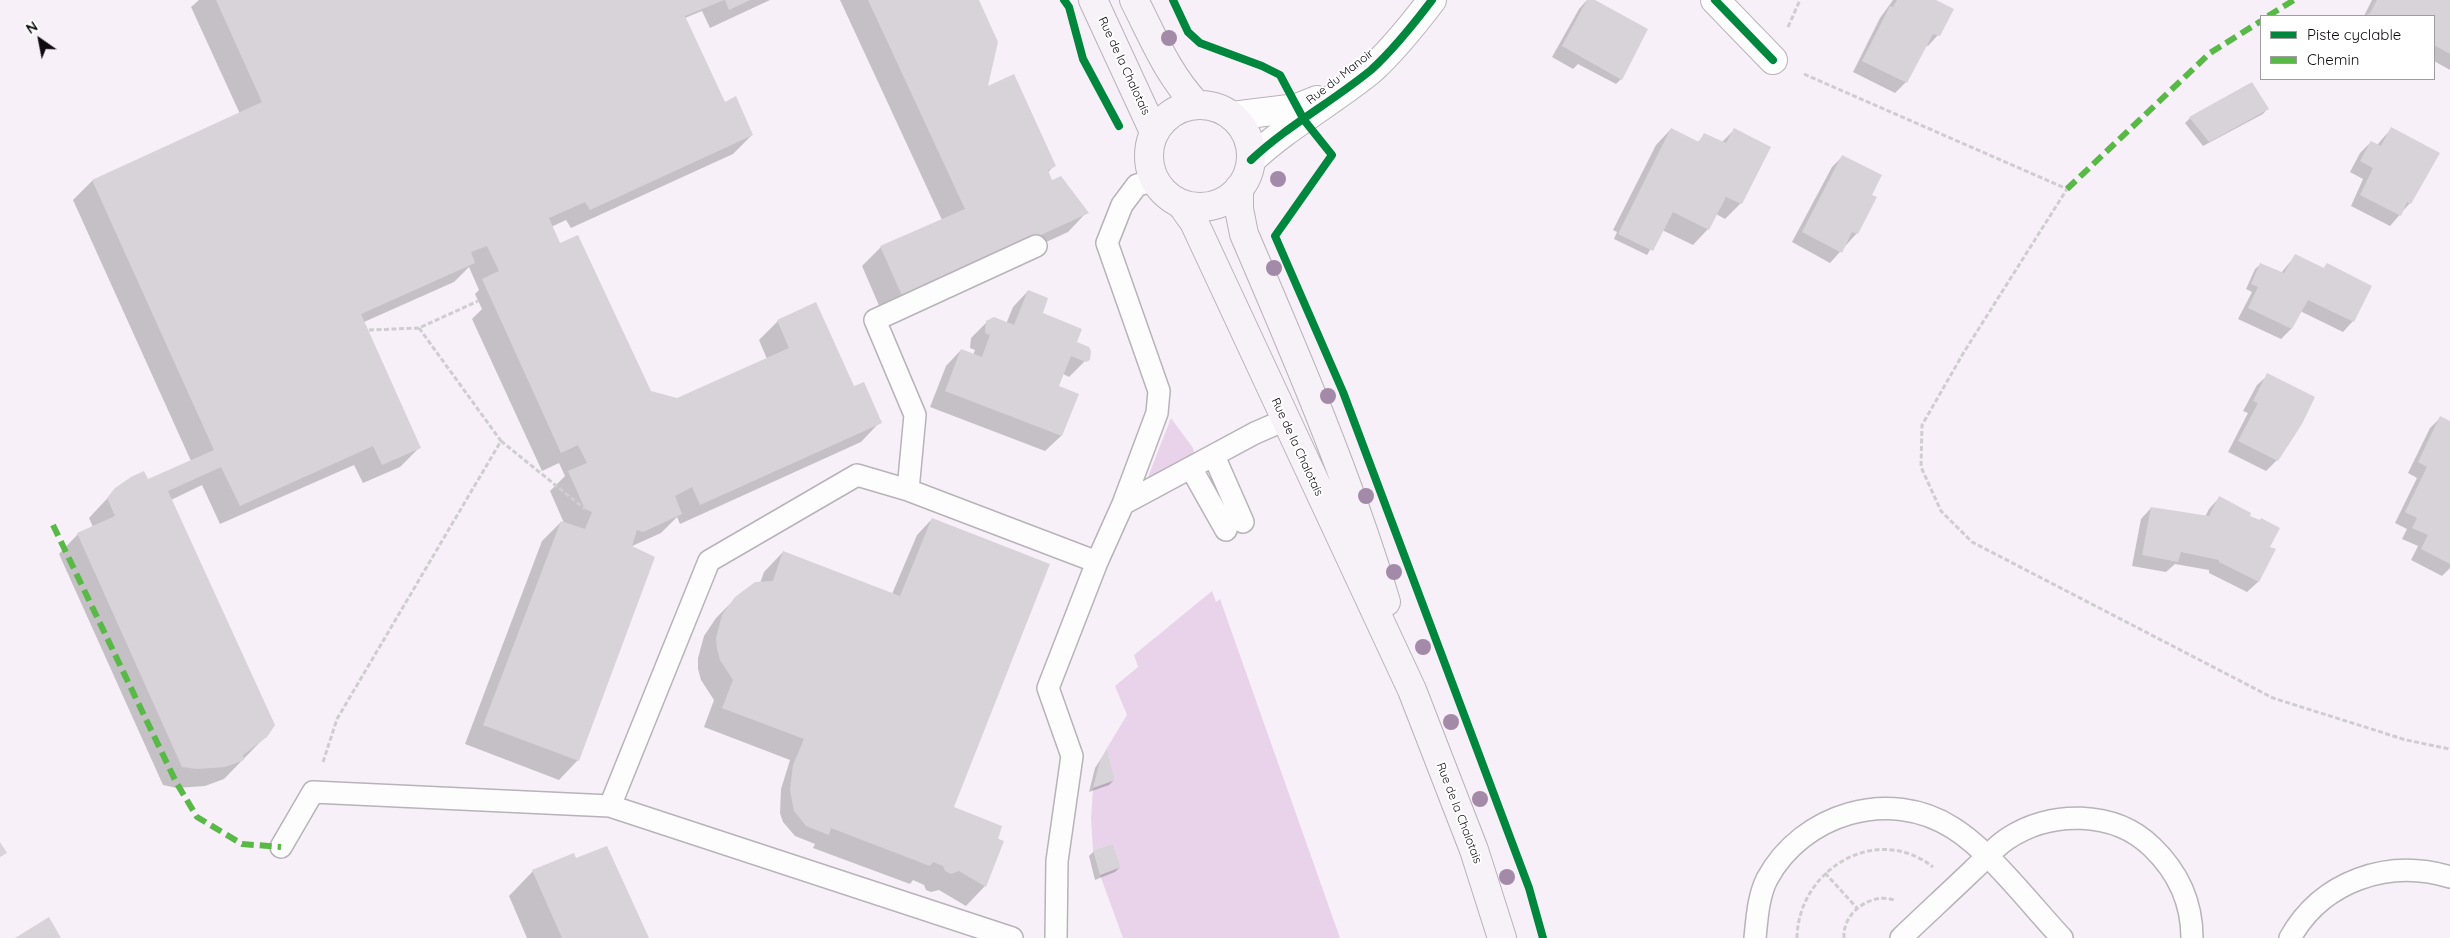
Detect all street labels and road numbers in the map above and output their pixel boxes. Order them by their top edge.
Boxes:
street label: Rue de la Chalotais [1095,15,1153,117]
street label: Rue du Manoir [1304,46,1376,108]
street label: Rue de la Chalotais [1268,396,1326,498]
street label: Rue de la Chalotais [1433,761,1485,865]

